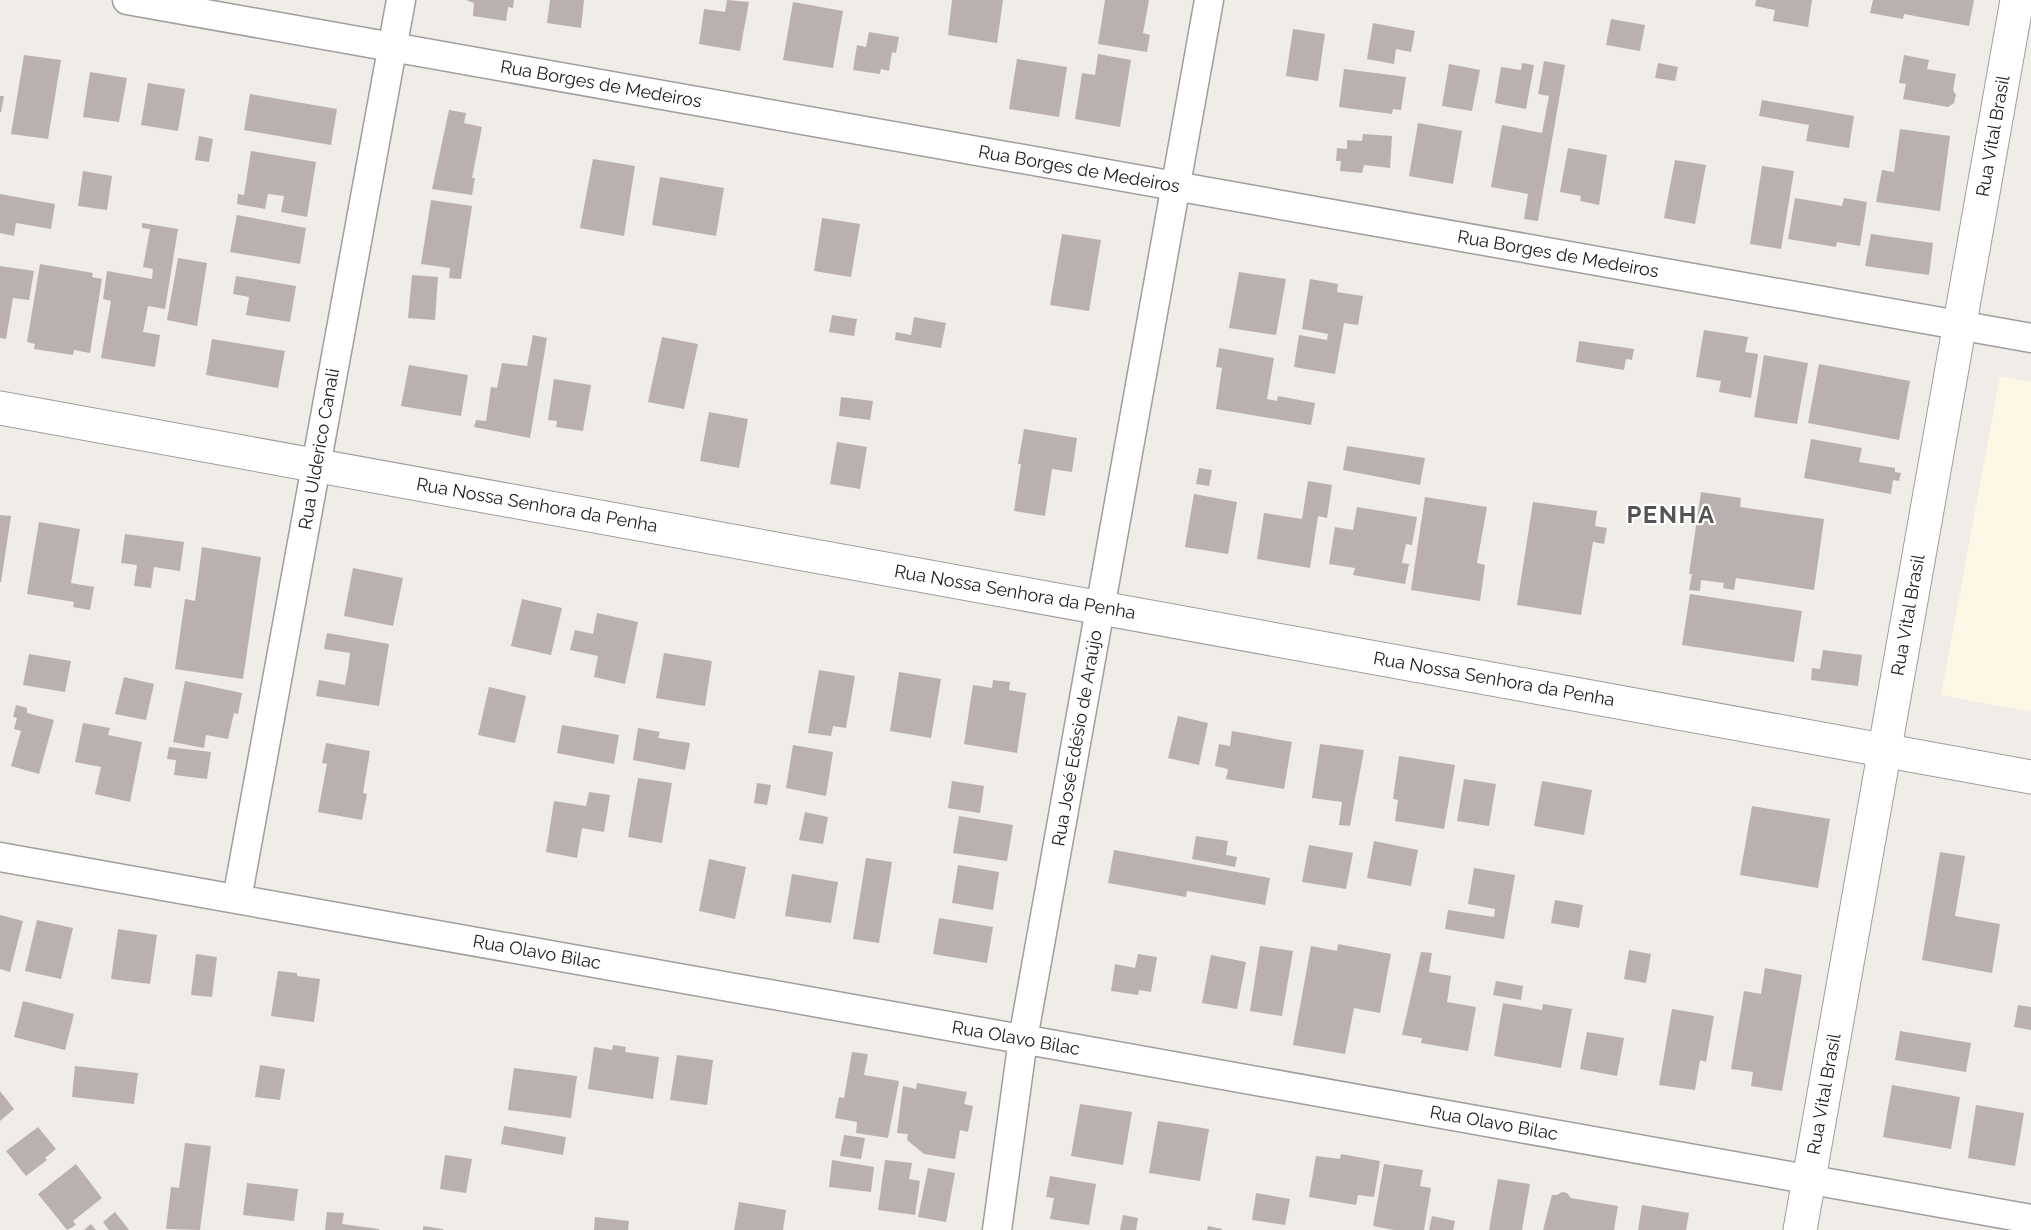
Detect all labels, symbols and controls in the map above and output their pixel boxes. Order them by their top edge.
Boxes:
street label: Rua Borges de Medeiros [499,55,704,112]
street label: Rua Vital Brasil [1972,74,2014,198]
street label: Rua Borges de Medeiros [977,140,1182,197]
street label: Rua Borges de Medeiros [1456,225,1661,282]
street label: Rua Ulderico Canali [294,367,343,531]
street label: Rua Nossa Senhora da Penha [415,473,659,536]
district label: PENHA [1626,500,1716,529]
street label: Rua Vital Brasil [1887,553,1929,677]
street label: Rua Nossa Senhora da Penha [893,560,1137,623]
street label: Rua José Edésio de Araújo [1047,628,1106,848]
street label: Rua Nossa Senhora da Penha [1372,647,1616,710]
street label: Rua Olavo Bilac [471,930,603,973]
street label: Rua Olavo Bilac [950,1016,1082,1059]
street label: Rua Vital Brasil [1803,1032,1845,1156]
street label: Rua Olavo Bilac [1428,1101,1560,1144]

